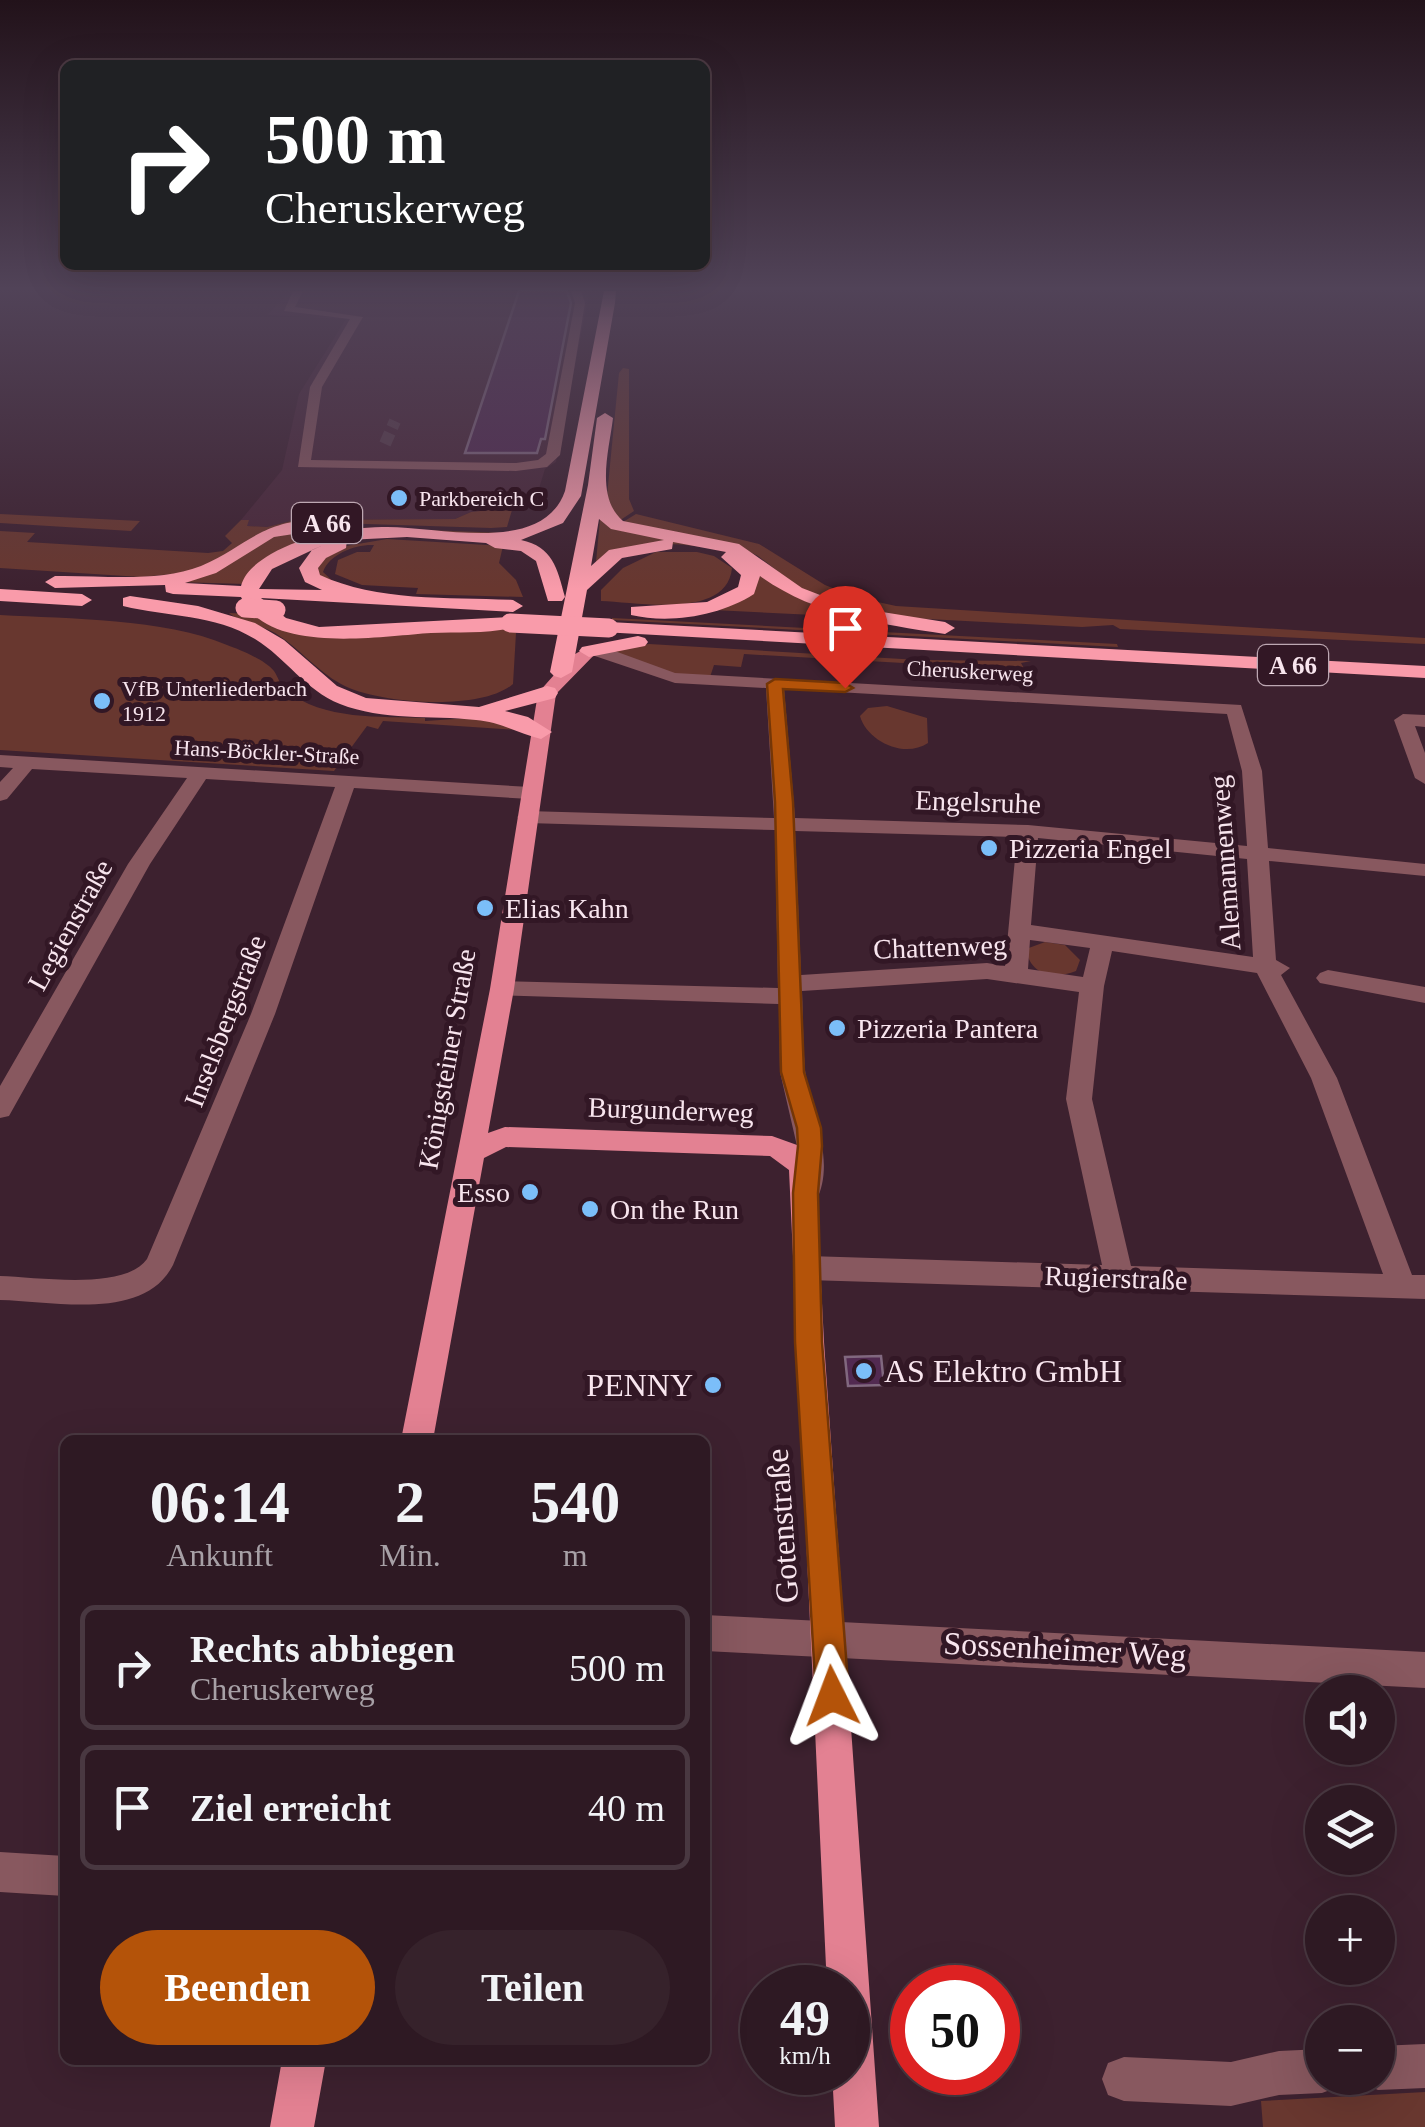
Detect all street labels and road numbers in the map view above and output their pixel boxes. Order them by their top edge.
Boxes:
road number: A 66 [292,503,362,543]
road number: A 66 [1258,645,1328,685]
street label: Cheruskerweg [906,655,1034,687]
street label: Hans-Böckler-Straße [174,735,360,769]
street label: Alemannenweg [1203,774,1247,952]
street label: Engelsruhe [915,784,1041,820]
street label: Legienstraße [21,854,119,996]
street label: Chattenweg [873,929,1007,965]
street label: Inselsbergstraße [178,931,272,1111]
street label: Königsteiner Straße [412,946,482,1172]
street label: Burgunderweg [588,1092,754,1128]
street label: Rugierstraße [1044,1260,1188,1296]
street label: Gotenstraße [759,1448,805,1604]
street label: Sossenheimer Weg [943,1625,1187,1673]

